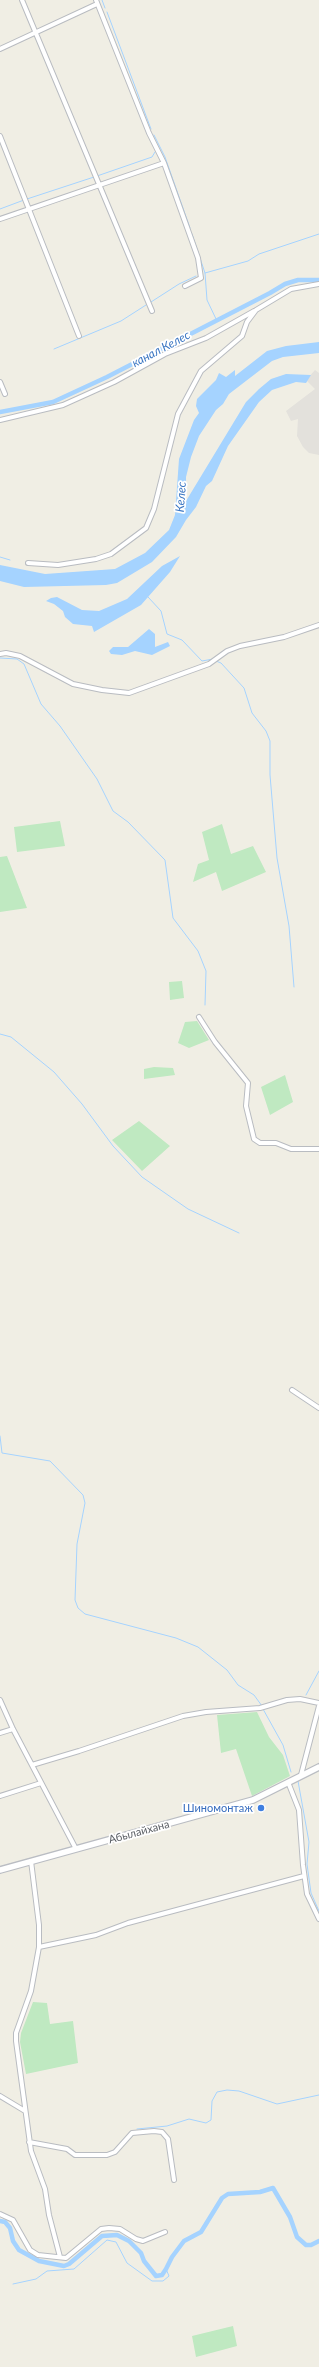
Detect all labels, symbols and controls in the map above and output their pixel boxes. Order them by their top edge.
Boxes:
water label: канал Келес [129,328,193,370]
water label: Келес [173,481,189,513]
place label: Шиномонтаж [183,1801,253,1815]
marker: Шиномонтаж [256,1803,266,1813]
street label: Абылайхана [107,1818,171,1846]

